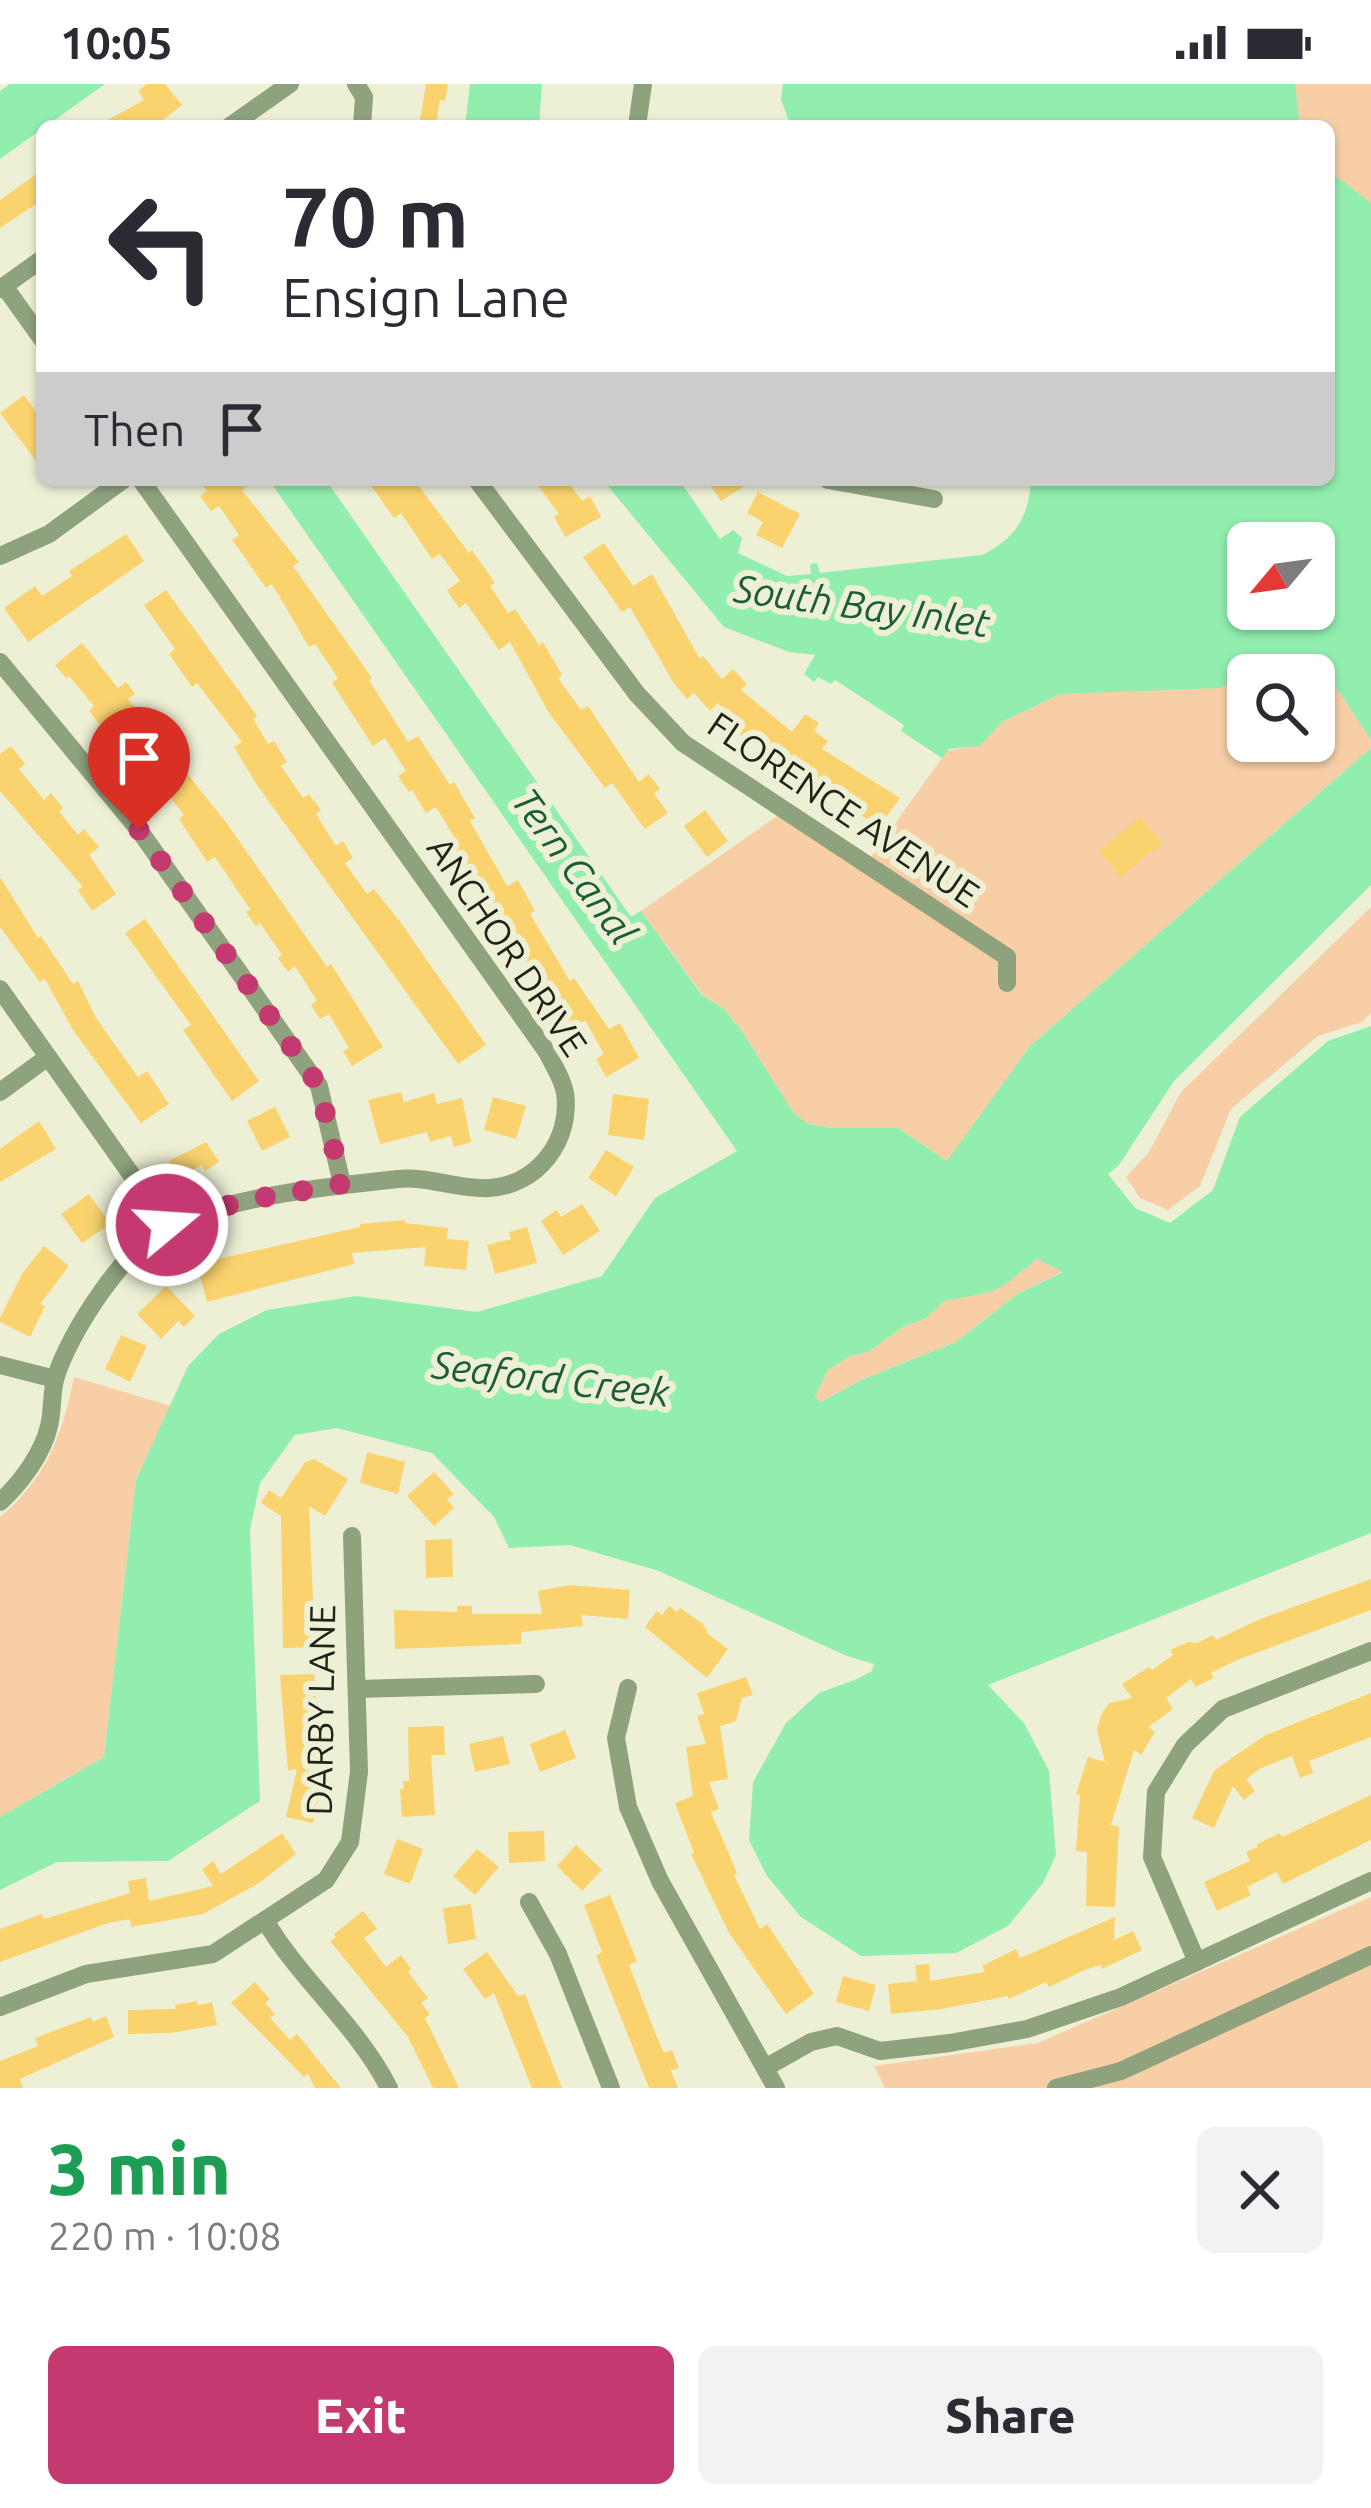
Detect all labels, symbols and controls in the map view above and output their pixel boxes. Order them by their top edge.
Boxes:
text: 10:05 [60,17,173,68]
icon: left [84,168,240,324]
text: 70 m [282,169,469,263]
text: Ensign Lane [282,267,570,327]
icon: arrive [209,396,275,462]
text: Then [84,404,185,455]
north arrow [1227,522,1335,630]
map controls [1227,522,1335,762]
water label: South Bay Inlet [730,566,993,644]
button: search [1227,654,1335,762]
street label: FLORENCE AVENUE [701,703,987,915]
pin [88,707,190,830]
icon: arrive [106,725,172,791]
water label: Tern Canal [504,780,646,952]
street label: ANCHOR DRIVE [420,829,596,1063]
position arrow [104,1162,230,1288]
water label: Seaford Creek [429,1342,672,1414]
street label: DARBY LANE [298,1604,342,1816]
button: close [1197,2127,1323,2253]
text: 3 min [48,2128,231,2209]
text: 220 m · 10:08 [48,2214,282,2257]
button: Exit [48,2346,674,2484]
button: Share [698,2346,1323,2484]

